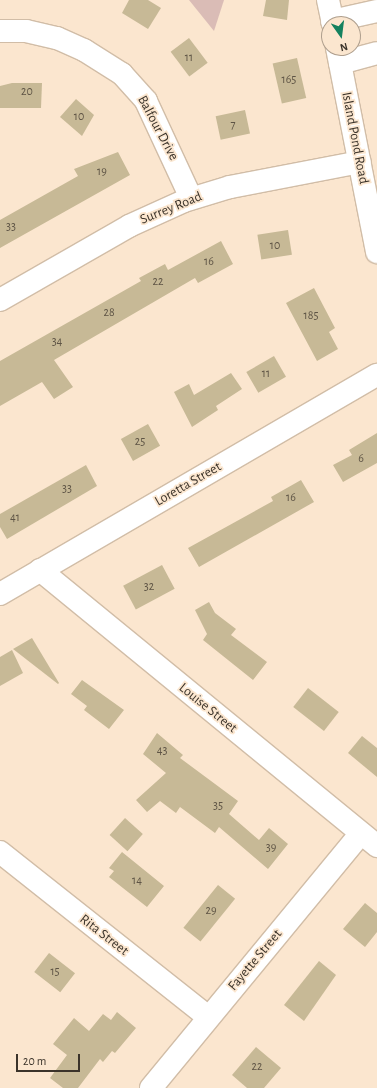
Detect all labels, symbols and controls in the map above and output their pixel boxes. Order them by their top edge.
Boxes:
north arrow [321,16,361,56]
text: N [339,41,349,53]
house number: 11 [185,51,193,65]
house number: 165 [282,73,296,87]
house number: 20 [21,85,33,99]
street label: Island Pond Road [338,91,372,185]
street label: Balfour Drive [134,93,182,163]
house number: 10 [74,110,84,124]
house number: 7 [230,118,236,132]
house number: 19 [97,165,107,179]
street label: Surrey Road [138,188,204,228]
house number: 33 [6,220,16,234]
house number: 10 [270,239,280,253]
house number: 16 [204,255,214,269]
house number: 22 [153,275,163,289]
house number: 28 [103,306,115,320]
house number: 185 [304,309,318,323]
house number: 34 [52,335,62,349]
house number: 11 [262,367,270,381]
house number: 25 [135,435,145,449]
house number: 6 [358,452,364,466]
street label: Loretta Street [152,458,224,510]
house number: 33 [62,482,72,496]
house number: 16 [286,491,296,505]
house number: 41 [10,511,20,525]
house number: 32 [144,580,154,594]
street label: Louise Street [176,679,240,737]
house number: 43 [157,744,167,758]
house number: 35 [213,799,223,813]
house number: 39 [266,841,276,855]
house number: 14 [132,874,142,888]
house number: 29 [205,904,217,918]
street label: Rita Street [76,911,132,959]
street label: Fayette Street [225,926,285,994]
house number: 15 [50,965,60,979]
scale bar [18,1046,82,1072]
text: 20 m [23,1055,46,1067]
house number: 22 [252,1060,262,1074]

